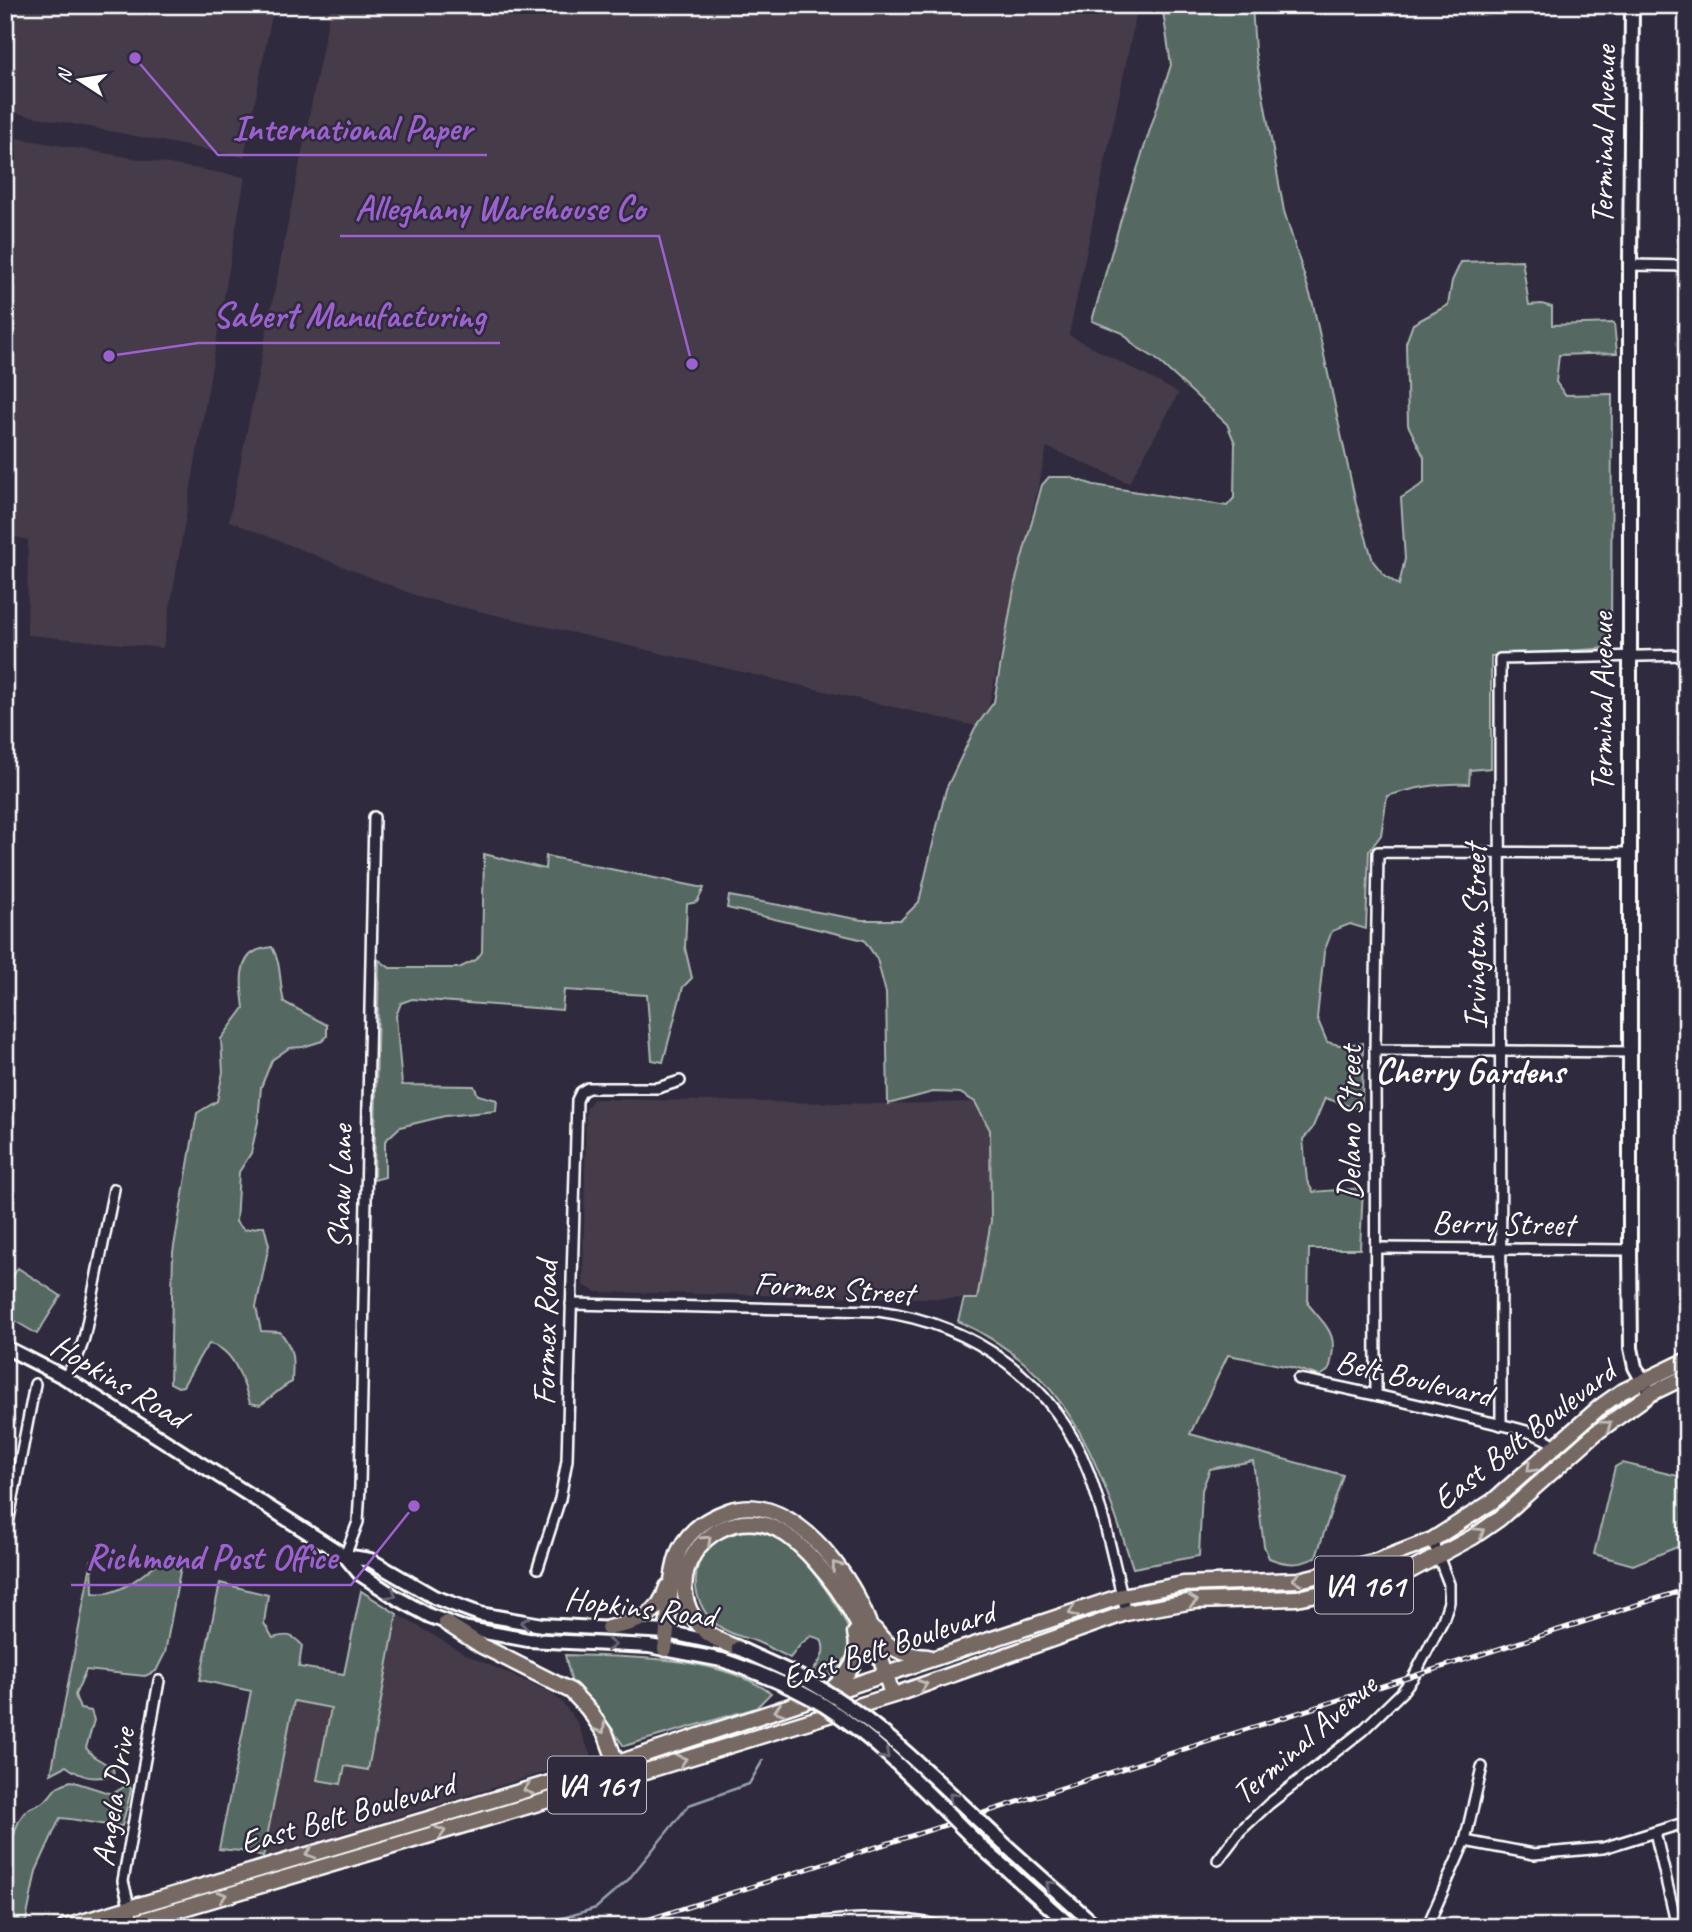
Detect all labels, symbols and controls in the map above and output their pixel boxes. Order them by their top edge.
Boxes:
street label: Terminal Avenue [1580,43,1626,225]
north arrow [46,46,116,116]
text: N [51,65,78,85]
callout: International Paper [218,99,487,155]
text: International Paper [232,106,475,151]
callout: Alleghany Warehouse Co [340,180,659,236]
text: Alleghany Warehouse Co [355,186,648,231]
callout: Sabert Manufacturing [198,287,500,343]
text: Sabert Manufacturing [213,293,487,338]
street label: Terminal Avenue [1581,610,1623,792]
street label: Irvington Street [1454,840,1496,1030]
street label: Delano Street [1329,1042,1371,1200]
district label: Cherry Gardens [1376,1049,1568,1094]
street label: Shaw Lane [318,1122,362,1250]
street label: Berry Street [1432,1201,1578,1245]
street label: Formex Road [523,1255,567,1406]
street label: Formex Street [753,1261,919,1315]
street label: Hopkins Road [43,1324,199,1441]
street label: Belt Boulevard [1332,1340,1501,1417]
street label: East Belt Boulevard [1424,1347,1628,1520]
one-way arrow [1599,1421,1611,1433]
one-way arrow [1526,1460,1539,1473]
one-way arrow [1473,1527,1486,1540]
callout: Richmond Post Office [71,1529,351,1585]
text: Richmond Post Office [85,1535,340,1580]
one-way arrow [699,1535,712,1548]
road number: VA 161 [1315,1556,1413,1614]
one-way arrow [832,1561,845,1574]
one-way arrow [1291,1572,1302,1587]
street label: Hopkins Road [562,1577,723,1638]
one-way arrow [384,1586,397,1599]
street label: East Belt Boulevard [777,1589,1004,1699]
one-way arrow [1187,1594,1199,1609]
one-way arrow [1067,1604,1080,1618]
one-way arrow [519,1615,531,1630]
one-way arrow [606,1637,616,1653]
street label: Terminal Avenue [1223,1663,1387,1814]
one-way arrow [916,1679,928,1693]
one-way arrow [773,1702,786,1716]
one-way arrow [592,1721,605,1734]
street label: Angela Drive [81,1723,145,1869]
one-way arrow [877,1747,890,1759]
one-way arrow [676,1753,688,1768]
road number: VA 161 [548,1756,646,1814]
street label: East Belt Boulevard [235,1761,464,1864]
one-way arrow [522,1780,534,1795]
one-way arrow [948,1793,961,1805]
one-way arrow [434,1825,446,1840]
one-way arrow [304,1845,316,1860]
one-way arrow [1045,1881,1058,1893]
one-way arrow [216,1889,228,1904]

